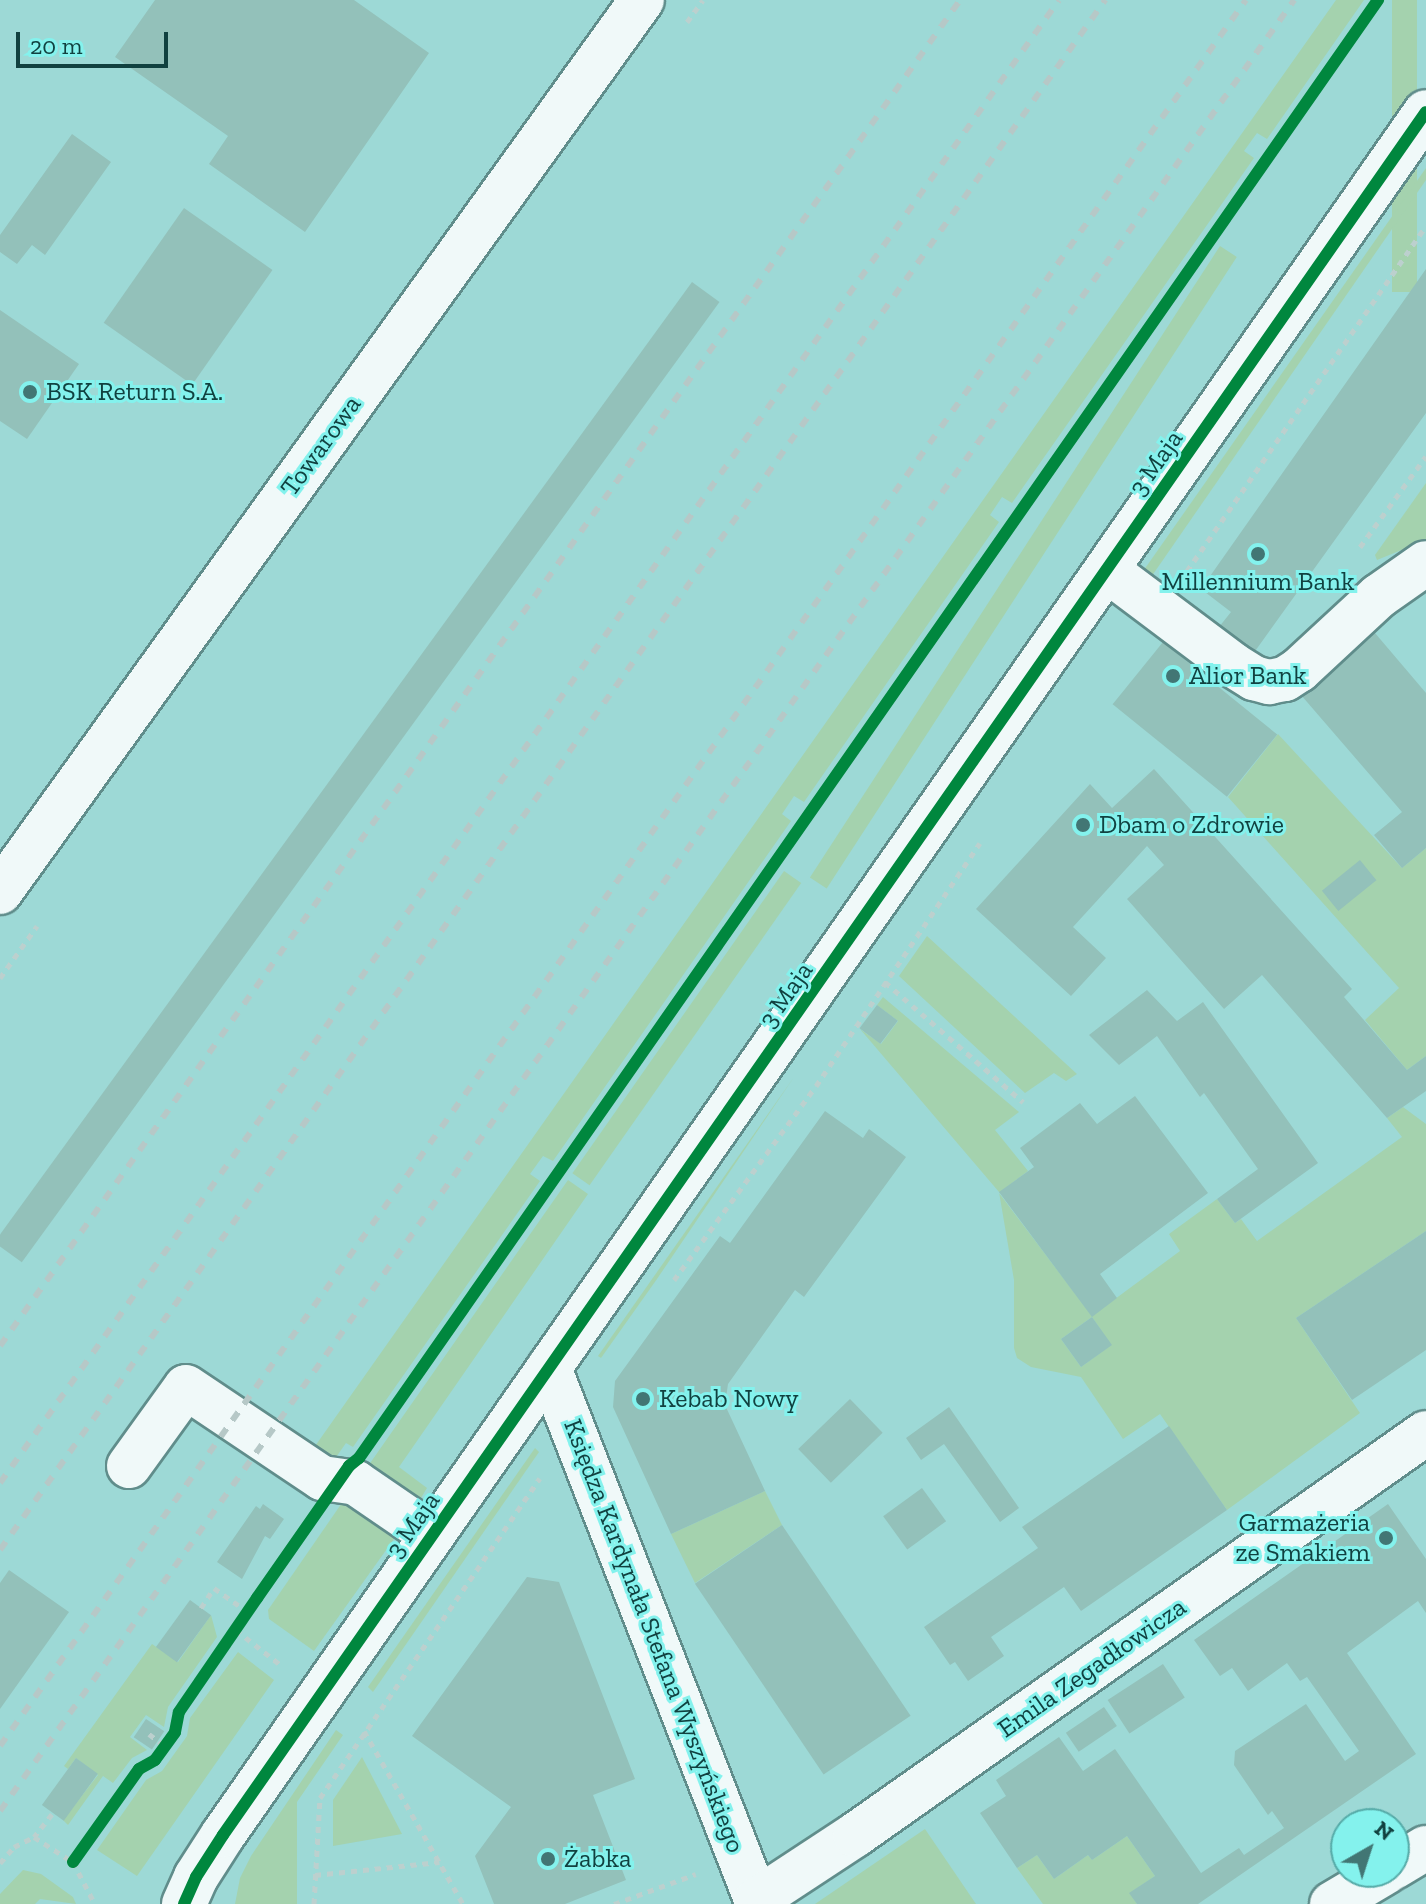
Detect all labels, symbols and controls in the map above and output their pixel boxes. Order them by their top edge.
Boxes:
scale bar [20,16,172,66]
text: 20 m [30,31,82,60]
place label: BSK Return S.A. [46,376,223,408]
marker: BSK Return S.A. [21,383,39,401]
street label: Towarowa [274,390,368,502]
street label: 3 Maja [1122,424,1190,502]
marker: Millennium Bank [1249,545,1267,563]
place label: Millennium Bank [1162,566,1354,598]
place label: Alior Bank [1189,660,1307,692]
marker: Alior Bank [1164,667,1182,685]
place label: Dbam o Zdrowie [1099,809,1284,841]
marker: Dbam o Zdrowie [1074,816,1092,834]
street label: 3 Maja [752,956,820,1034]
place label: Kebab Nowy [659,1383,799,1415]
marker: Kebab Nowy [634,1390,652,1408]
street label: Księdza Kardynała Stefana Wyszyńskiego [557,1414,751,1858]
street label: 3 Maja [379,1486,447,1564]
place label: Garmażeria ze Smakiem [1236,1507,1370,1568]
marker: Garmażeria ze Smakiem [1377,1529,1395,1547]
street label: Emila Zegadłowicza [992,1591,1192,1745]
north arrow [1330,1808,1410,1888]
text: N [1369,1815,1399,1846]
place label: Żabka [564,1843,632,1875]
marker: Żabka [539,1850,557,1868]

